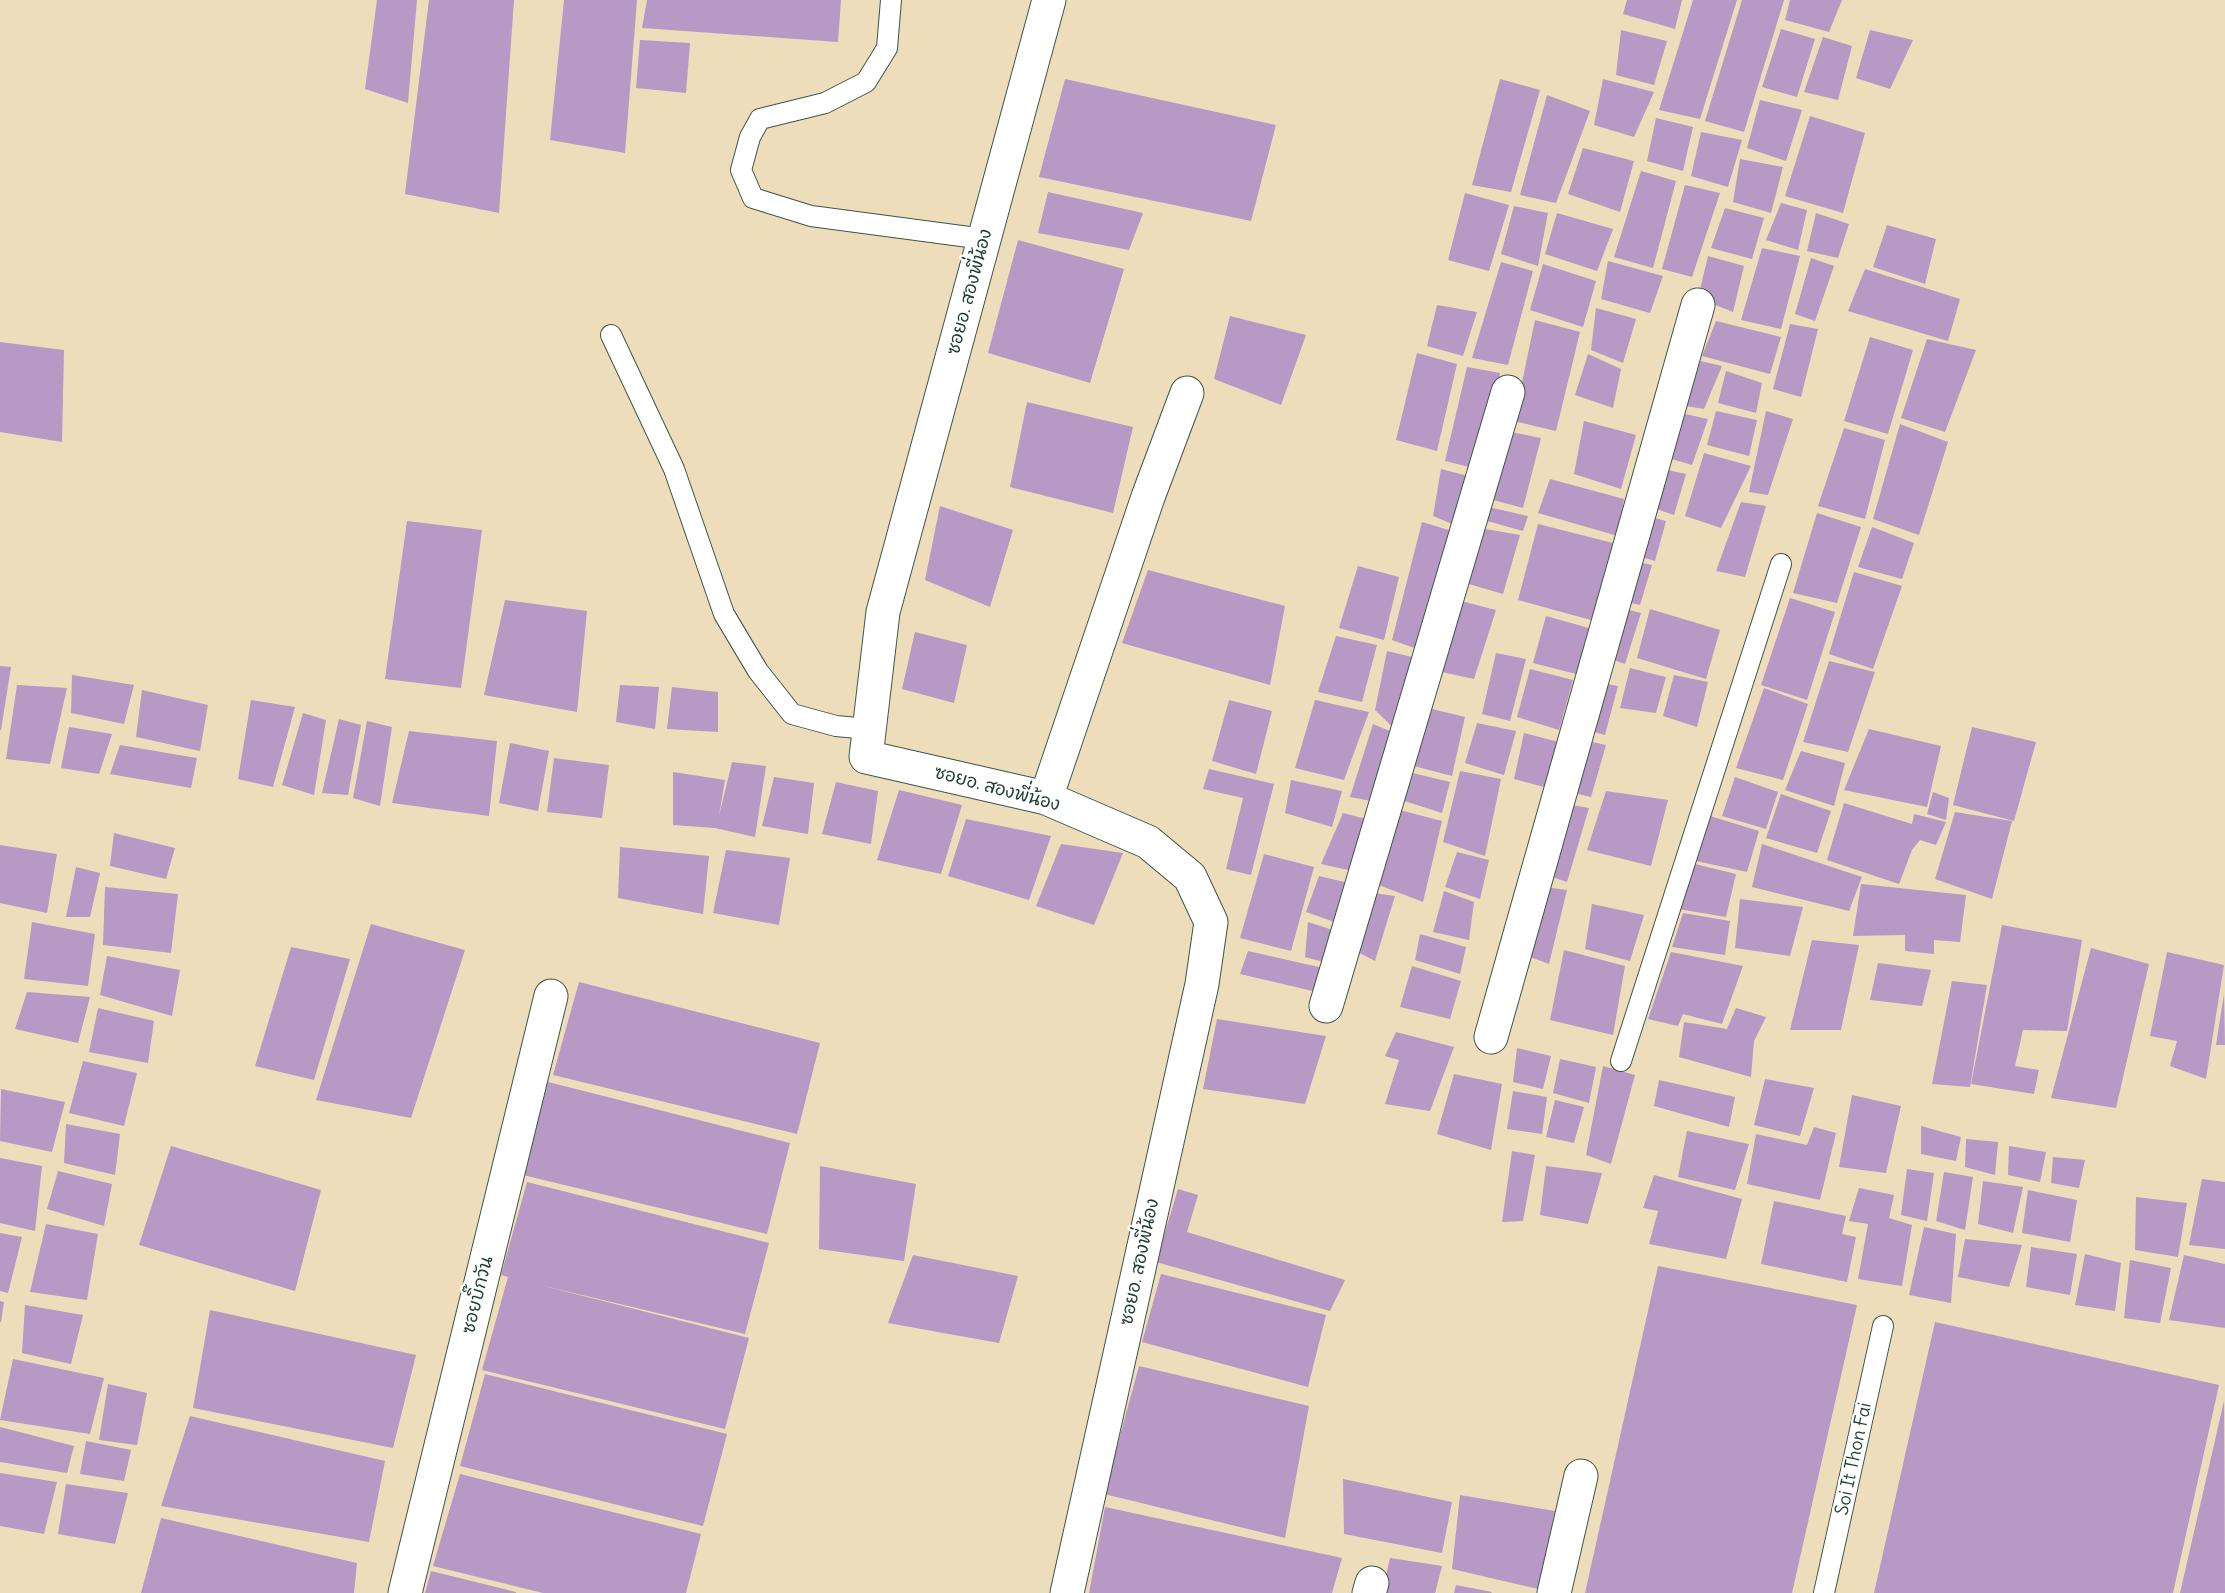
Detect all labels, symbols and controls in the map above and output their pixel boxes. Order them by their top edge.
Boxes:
street label: ซอยอ. สองพี่น้อง [943,227,997,357]
street label: ซอยอ. สองพี่น้อง [932,762,1062,816]
street label: ซอยอ. สองพี่น้อง [1116,1197,1164,1327]
street label: ซอยบิ๊กวัน [458,1254,498,1336]
street label: Soi It Thon Fai [1832,1401,1876,1517]

